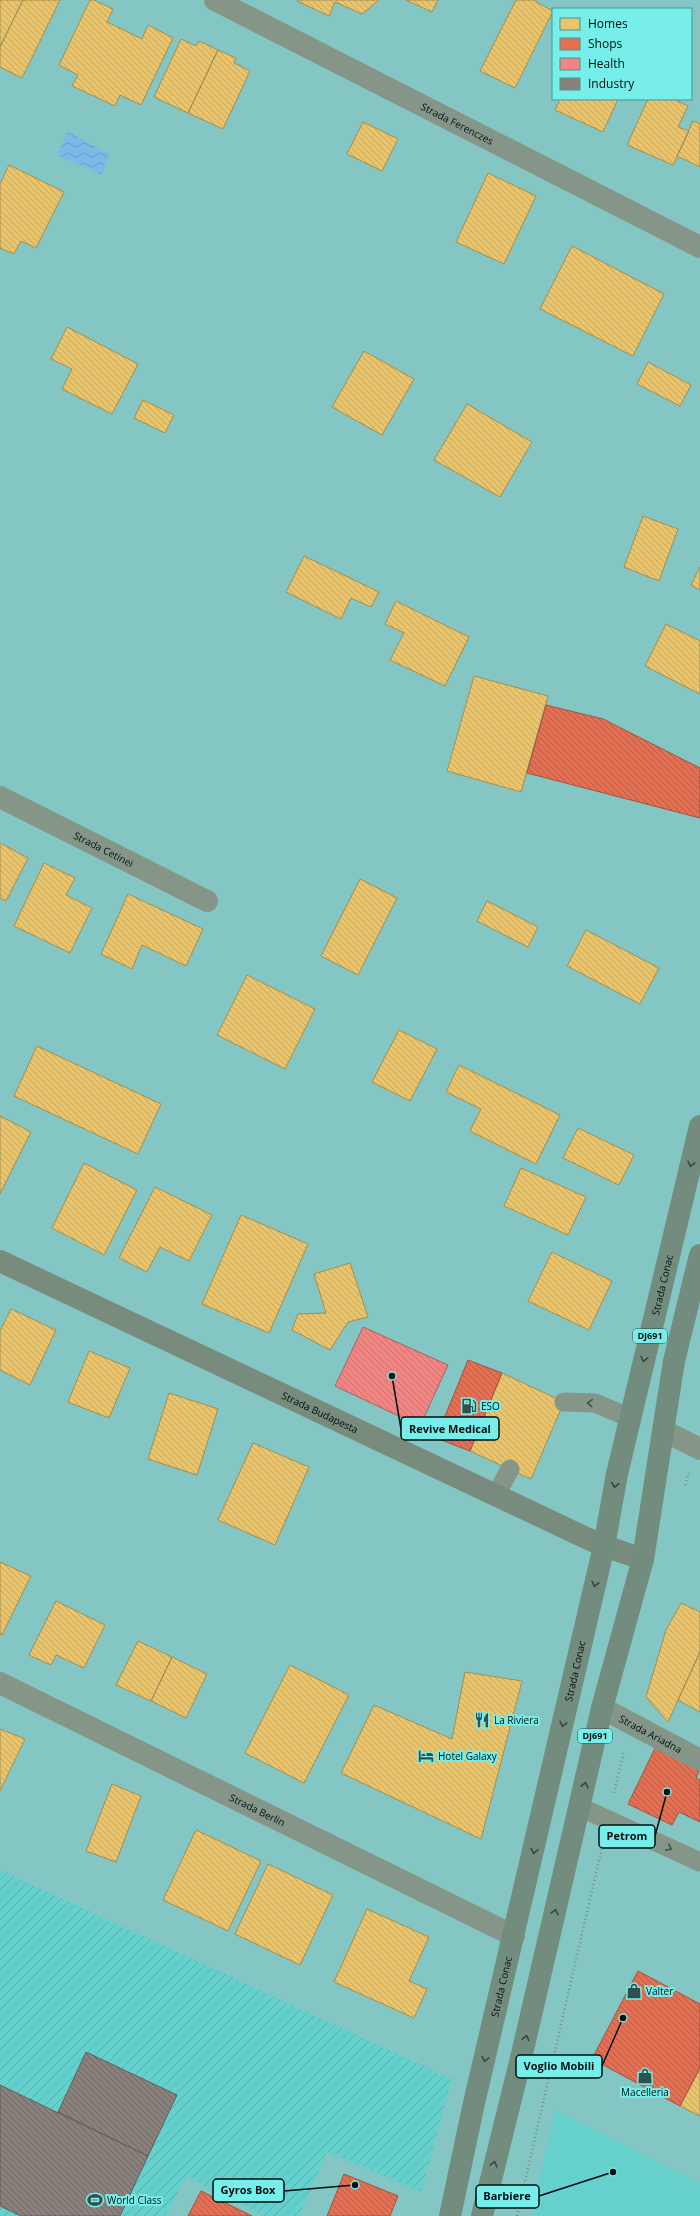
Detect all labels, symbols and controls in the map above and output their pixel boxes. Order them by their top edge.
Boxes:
legend [552,8,692,100]
text: Homes [588,15,628,32]
text: Shops [588,35,623,52]
text: Health [588,55,625,72]
text: Industry [588,75,635,92]
street label: Strada Ferenczes [419,99,496,148]
street label: Strada Cetinei [71,828,136,870]
one-way arrow [687,1160,696,1167]
street label: Strada Conac [648,1253,676,1317]
road number: DJ691 [633,1329,667,1343]
one-way arrow [641,1355,649,1362]
street label: Strada Budapesta [280,1388,361,1436]
fuel station icon: ESO [460,1397,478,1415]
place label: ESO [481,1399,500,1413]
one-way arrow [587,1399,593,1408]
callout: Revive Medical [401,1417,499,1440]
text: Revive Medical [409,1421,491,1436]
one-way arrow [611,1482,619,1488]
one-way arrow [591,1581,599,1587]
street label: Strada Conac [561,1639,589,1703]
restaurant icon: La Riviera [473,1711,491,1729]
street label: Strada Ariadna [617,1711,684,1756]
place label: La Riviera [494,1713,539,1727]
one-way arrow [559,1721,567,1728]
road number: DJ691 [578,1729,612,1743]
hotel icon: Hotel Galaxy [417,1747,435,1765]
place label: Hotel Galaxy [438,1749,498,1763]
one-way arrow [580,1782,588,1788]
street label: Strada Berlin [227,1790,288,1829]
callout: Petrom [599,1825,655,1848]
text: Petrom [607,1828,647,1843]
one-way arrow [665,1843,672,1851]
one-way arrow [530,1848,538,1854]
one-way arrow [551,1908,559,1915]
street label: Strada Conac [487,1955,515,2018]
shop icon: Valter [625,1982,643,2000]
place label: Valter [646,1984,673,1998]
one-way arrow [521,2035,529,2041]
callout: Voglio Mobili [516,2055,602,2078]
one-way arrow [481,2056,489,2063]
text: Voglio Mobili [524,2058,594,2073]
shop icon: Macelleria [636,2067,654,2085]
place label: Macelleria [621,2085,669,2099]
one-way arrow [490,2161,498,2168]
callout: Gyros Box [213,2179,284,2202]
text: Gyros Box [221,2182,276,2197]
callout: Barbiere [476,2185,539,2208]
text: Barbiere [483,2188,531,2203]
sports icon: World Class [86,2191,104,2209]
place label: World Class [107,2193,162,2207]

